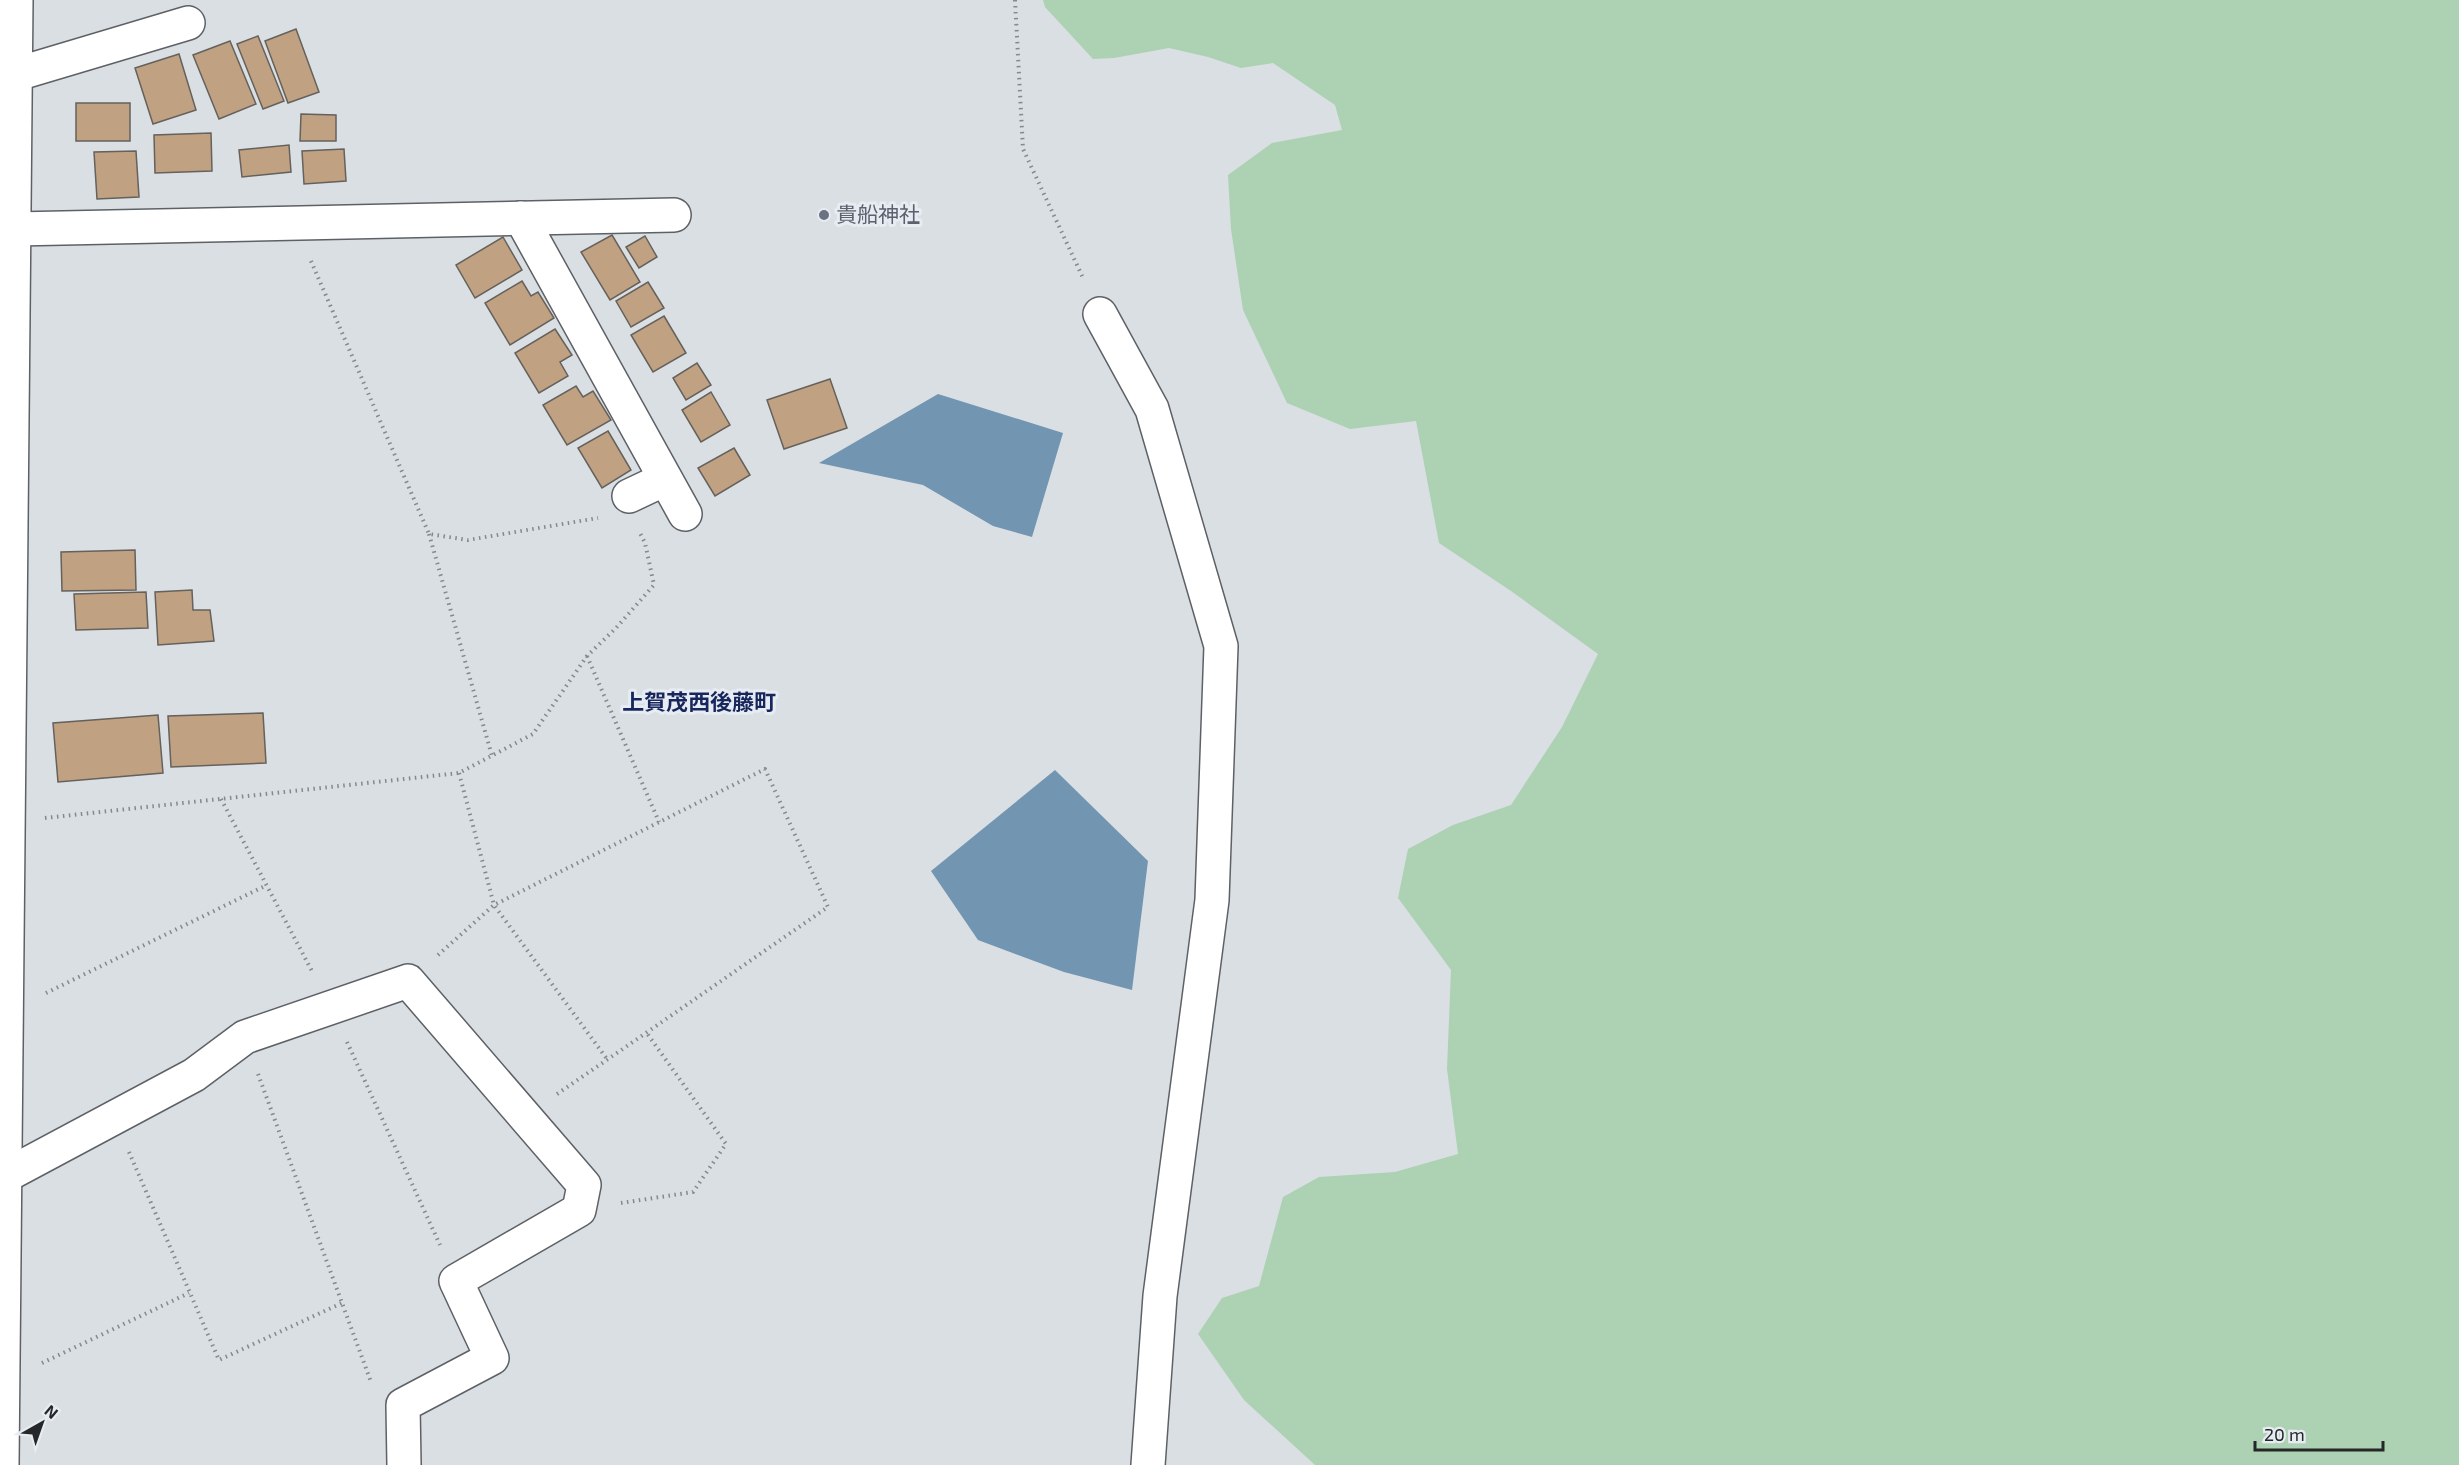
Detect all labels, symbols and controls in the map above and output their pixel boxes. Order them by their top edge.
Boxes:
place label: 貴船神社 [836,201,920,226]
marker: 貴船神社 [817,208,831,222]
district label: 上賀茂西後藤町 [622,688,776,714]
north arrow [12,1393,72,1453]
text: N [41,1400,62,1422]
scale bar [2255,1414,2382,1452]
text: 20 m [2264,1423,2305,1445]

